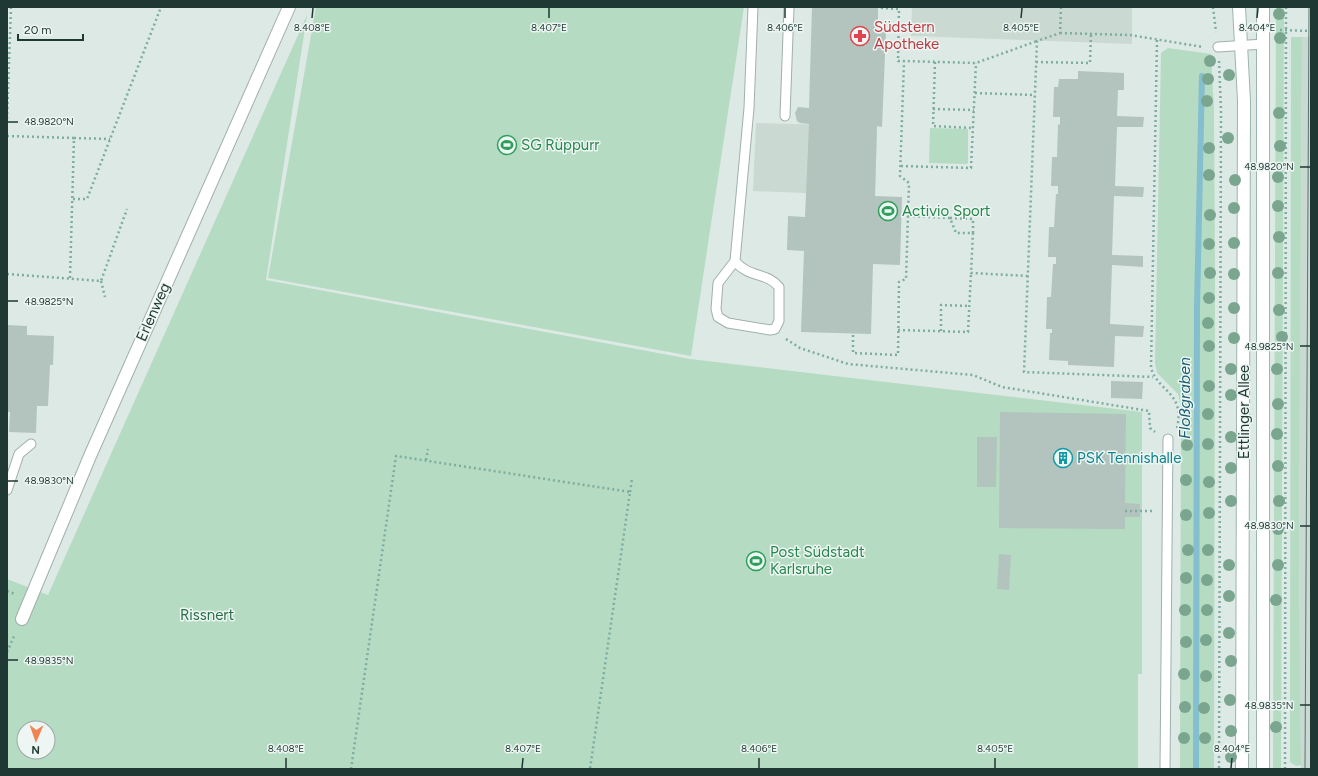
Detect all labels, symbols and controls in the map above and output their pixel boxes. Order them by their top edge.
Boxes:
scale bar [18,16,83,42]
place label: Südstern Apotheke [874,18,939,53]
text: 8.408°E [294,21,330,34]
text: 8.407°E [531,21,567,34]
text: 8.406°E [767,21,803,34]
text: 8.405°E [1003,21,1039,34]
text: 8.404°E [1239,21,1275,34]
text: 20 m [24,23,52,37]
pharmacy icon: Südstern Apotheke [849,25,871,47]
text: 48.9820°N [24,115,74,128]
sports icon: SG Rüppurr [496,134,518,156]
place label: SG Rüppurr [521,136,599,154]
text: 48.9820°N [1244,160,1294,173]
sports icon: Activio Sport [877,200,899,222]
place label: Activio Sport [902,202,991,220]
street label: Erlenweg [132,280,174,344]
text: 48.9825°N [25,295,74,308]
text: 48.9825°N [1245,340,1294,353]
water label: Floßgraben [1175,357,1194,439]
street label: Ettlinger Allee [1235,365,1253,459]
building icon: PSK Tennishalle [1052,447,1074,469]
place label: PSK Tennishalle [1077,449,1181,467]
text: 48.9830°N [24,474,74,487]
text: 48.9830°N [1244,519,1294,532]
place label: Post Südstadt Karlsruhe [770,543,865,578]
sports icon: Post Südstadt Karlsruhe [745,550,767,572]
park label: Rissnert [180,606,234,624]
text: 48.9835°N [25,654,73,667]
text: 48.9835°N [1245,699,1293,712]
north arrow [16,720,56,760]
text: 8.408°E [268,742,304,755]
text: 8.407°E [505,742,541,755]
text: 8.406°E [741,742,777,755]
text: 8.405°E [977,742,1013,755]
text: 8.404°E [1214,742,1250,755]
text: N [31,743,40,756]

